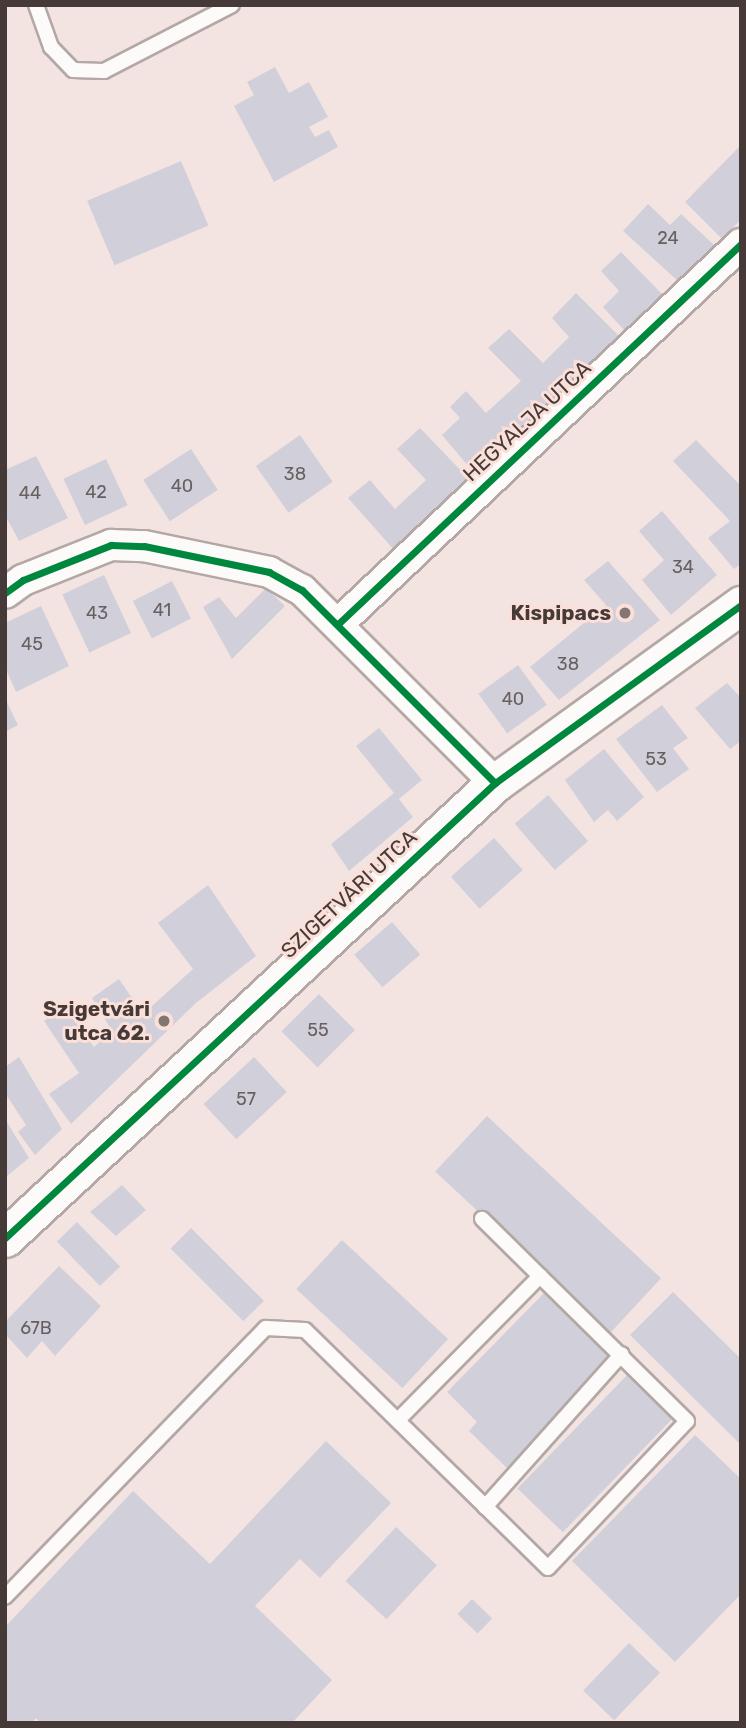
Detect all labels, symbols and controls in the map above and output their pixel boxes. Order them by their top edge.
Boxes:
house number: 24 [657,227,679,249]
street label: HEGYALJA UTCA [458,355,596,487]
house number: 38 [284,463,306,485]
house number: 40 [171,475,193,497]
house number: 42 [85,481,107,503]
house number: 44 [19,482,41,504]
house number: 34 [672,556,694,578]
house number: 41 [153,599,171,621]
place label: Kispipacs [511,600,611,626]
house number: 43 [86,602,108,624]
marker: Kispipacs [617,605,633,621]
house number: 45 [21,633,43,655]
house number: 38 [557,653,579,675]
house number: 40 [502,688,524,710]
house number: 53 [645,748,667,770]
street label: SZIGETVÁRI UTCA [276,825,422,963]
place label: Szigetvári utca 62. [43,996,150,1046]
marker: Szigetvári utca 62. [156,1013,172,1029]
house number: 55 [307,1019,329,1041]
house number: 57 [236,1088,256,1110]
house number: 67B [20,1317,52,1339]

